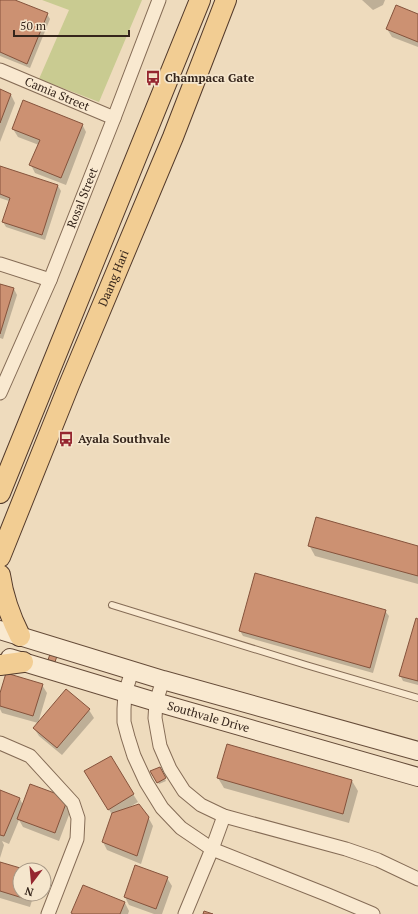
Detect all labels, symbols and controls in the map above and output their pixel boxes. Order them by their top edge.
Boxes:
scale bar [14,12,129,38]
text: 50 m [20,18,47,33]
bus stop icon: Champaca Gate [144,69,162,87]
place label: Champaca Gate [165,70,255,85]
street label: Camia Street [23,73,92,114]
street label: Rosal Street [63,165,101,230]
street label: Daang Hari [95,247,132,309]
bus stop icon: Ayala Southvale [57,430,75,448]
place label: Ayala Southvale [78,431,171,446]
street label: Southvale Drive [166,698,251,735]
north arrow [12,862,52,902]
text: N [23,884,35,899]

